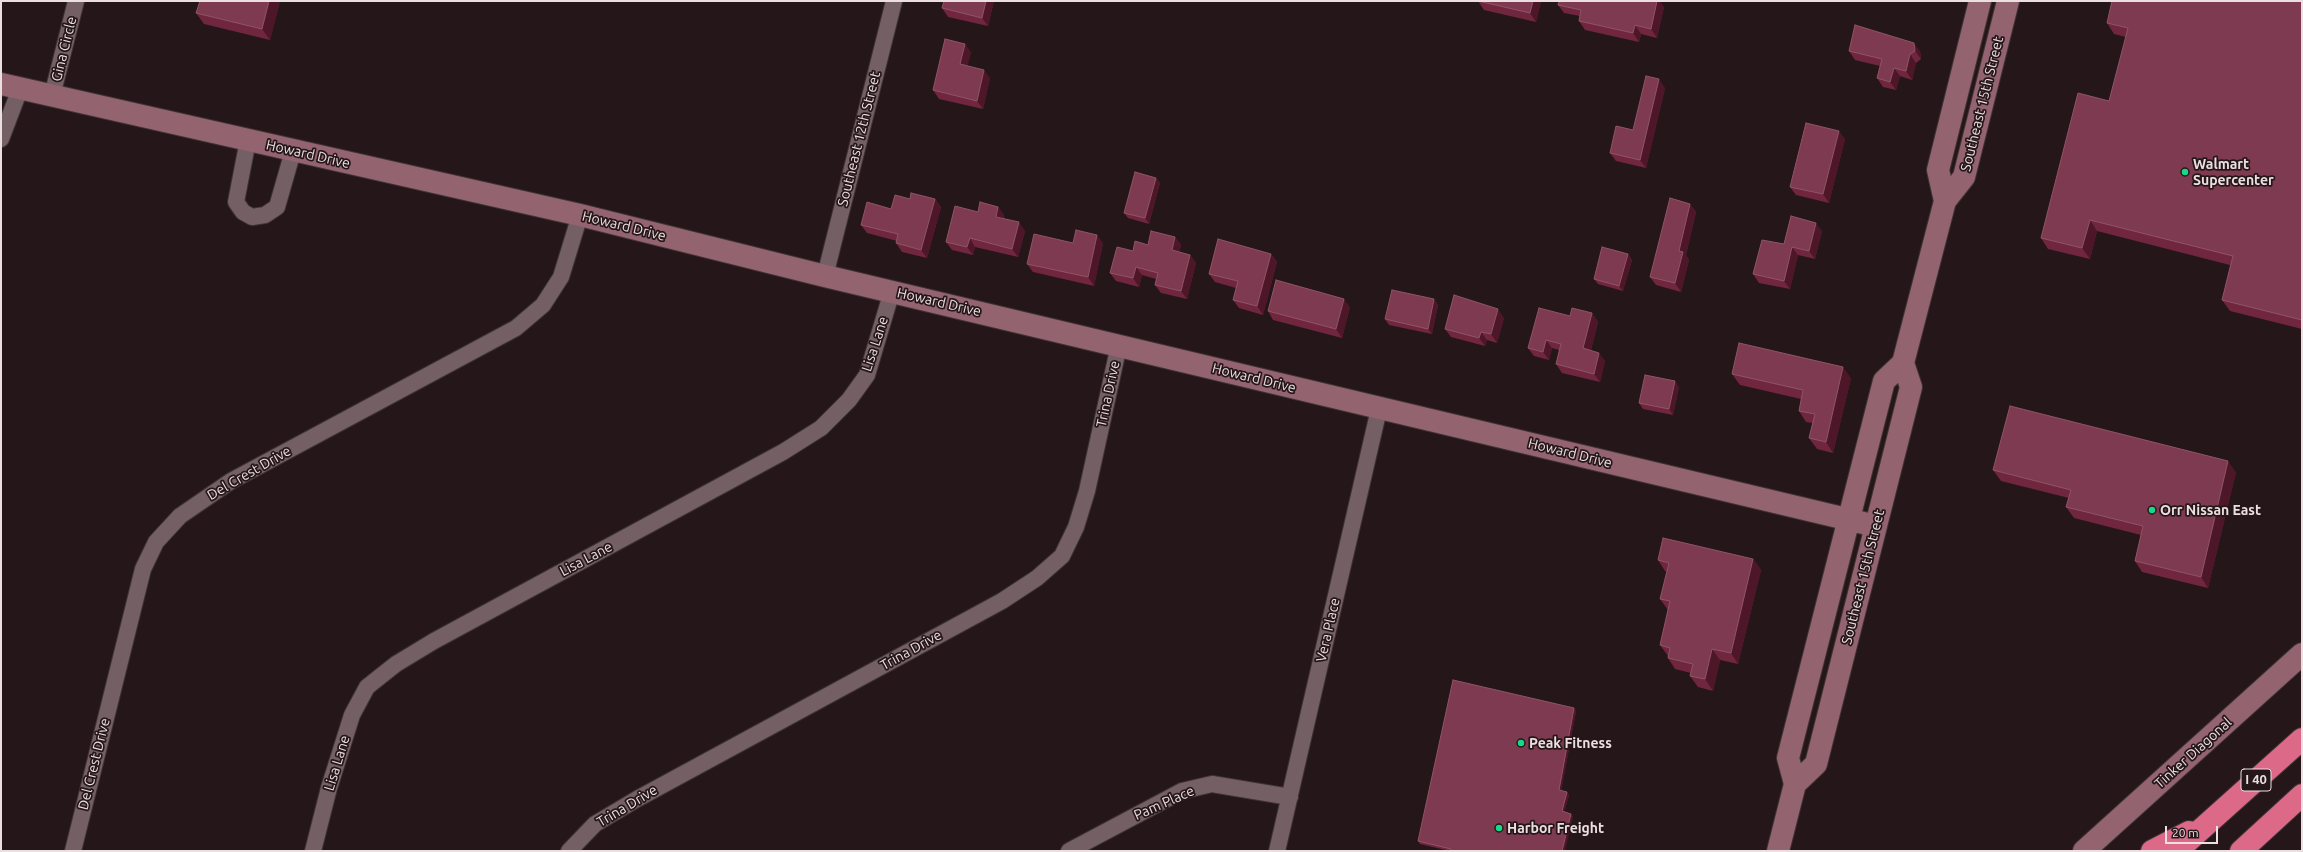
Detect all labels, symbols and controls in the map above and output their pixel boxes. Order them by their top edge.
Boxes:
street label: Gina Circle [48,15,80,83]
street label: Southeast 15th Street [1957,35,2007,173]
street label: Southeast 12th Street [834,70,884,208]
street label: Howard Drive [264,136,352,172]
place label: Walmart Supercenter [2193,156,2274,188]
marker: Walmart Supercenter [2180,167,2190,177]
street label: Howard Drive [580,207,668,245]
street label: Howard Drive [895,284,983,320]
street label: Lisa Lane [858,314,892,374]
street label: Trina Drive [1093,359,1123,429]
street label: Howard Drive [1210,359,1298,397]
street label: Howard Drive [1526,434,1614,472]
street label: Del Crest Drive [204,442,294,504]
place label: Orr Nissan East [2160,502,2261,518]
marker: Orr Nissan East [2147,505,2157,515]
street label: Southeast 15th Street [1838,508,1888,646]
street label: Lisa Lane [557,538,615,580]
street label: Vera Place [1312,596,1344,664]
street label: Trina Drive [877,626,945,674]
street label: Tinker Diagonal [2151,714,2235,792]
street label: Del Crest Drive [74,716,114,812]
street label: Lisa Lane [321,733,353,793]
place label: Peak Fitness [1529,735,1612,751]
marker: Peak Fitness [1516,738,1526,748]
road number: I 40 [2241,769,2271,791]
street label: Trina Drive [594,781,660,831]
street label: Pam Place [1131,782,1197,824]
scale bar [2167,818,2220,844]
place label: Harbor Freight [1507,820,1604,836]
marker: Harbor Freight [1494,823,1504,833]
text: 20 m [2172,826,2199,839]

